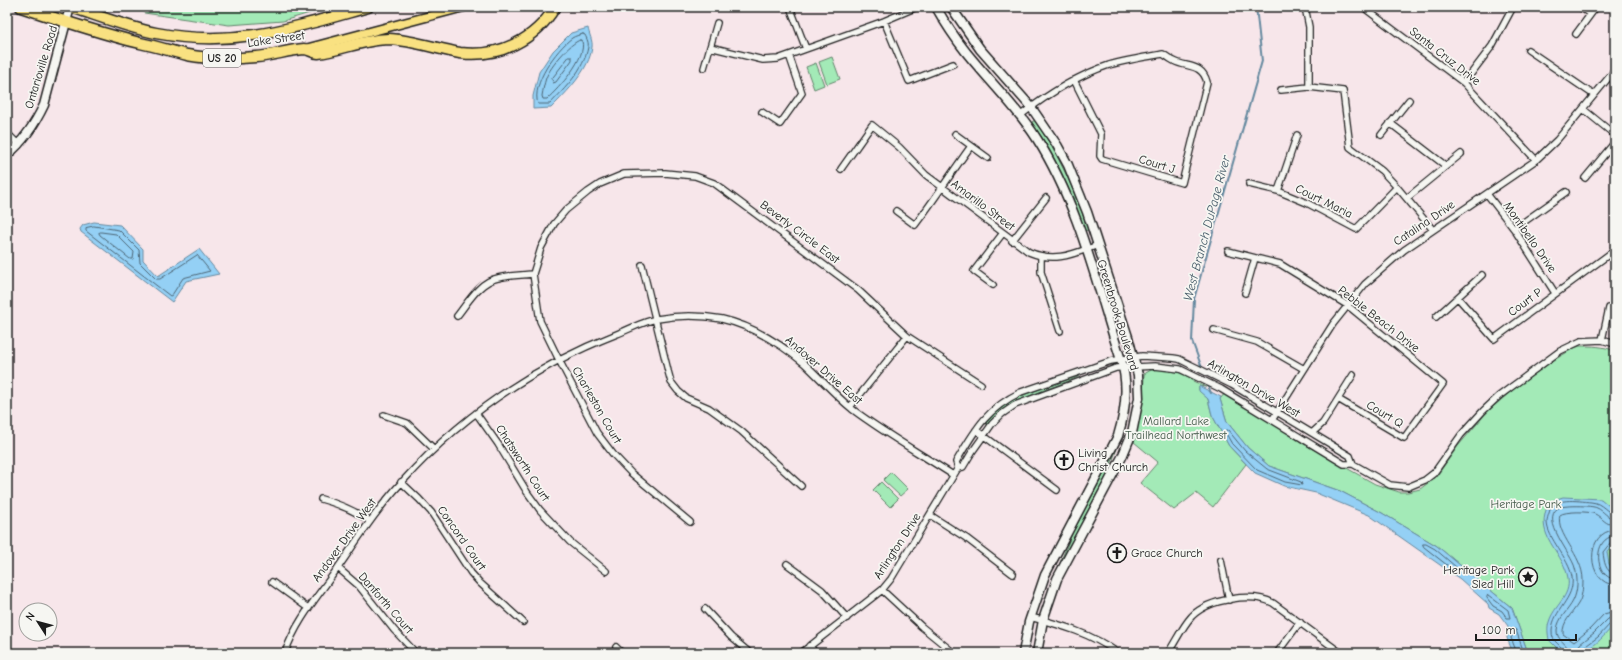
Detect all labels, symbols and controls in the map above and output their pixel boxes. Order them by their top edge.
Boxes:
street label: Ontarioville Road [22,24,60,110]
street label: Santa Cruz Drive [1407,24,1483,88]
street label: Lake Street [246,28,306,50]
road number: US 20 [203,49,241,67]
street label: Court J [1137,152,1177,176]
water label: West Branch DuPage River [1180,153,1233,302]
street label: Amarillo Street [948,176,1018,234]
street label: Court Maria [1293,181,1355,221]
street label: Catalina Drive [1391,197,1457,249]
street label: Beverly Circle East [758,198,843,267]
street label: Montibello Drive [1500,199,1560,275]
street label: Greenbrook Boulevard [1094,258,1142,372]
street label: Pebble Beach Drive [1336,283,1422,355]
street label: Court P [1505,285,1545,319]
street label: Andover Drive East [783,333,866,408]
street label: Arlington Drive West [1205,356,1303,420]
street label: Charleston Court [569,364,625,446]
street label: Court Q [1364,398,1406,430]
park label: Mallard Lake Trailhead Northwest [1125,414,1227,442]
street label: Chatsworth Court [493,422,553,504]
place label: Living Christ Church [1078,446,1148,474]
church icon: Living Christ Church [1053,449,1075,471]
street label: Andover Drive West [309,495,379,584]
park label: Heritage Park [1491,497,1562,511]
street label: Concord Court [435,503,490,573]
street label: Arlington Drive [870,510,924,582]
church icon: Grace Church [1106,542,1128,564]
place label: Grace Church [1131,546,1203,560]
place label: Heritage Park Sled Hill [1443,563,1514,591]
place icon: Heritage Park Sled Hill [1517,566,1539,588]
street label: Danforth Court [356,570,417,637]
north arrow [18,602,58,642]
text: N [23,610,38,623]
scale bar [1476,616,1576,642]
text: 100 m [1482,623,1515,637]

